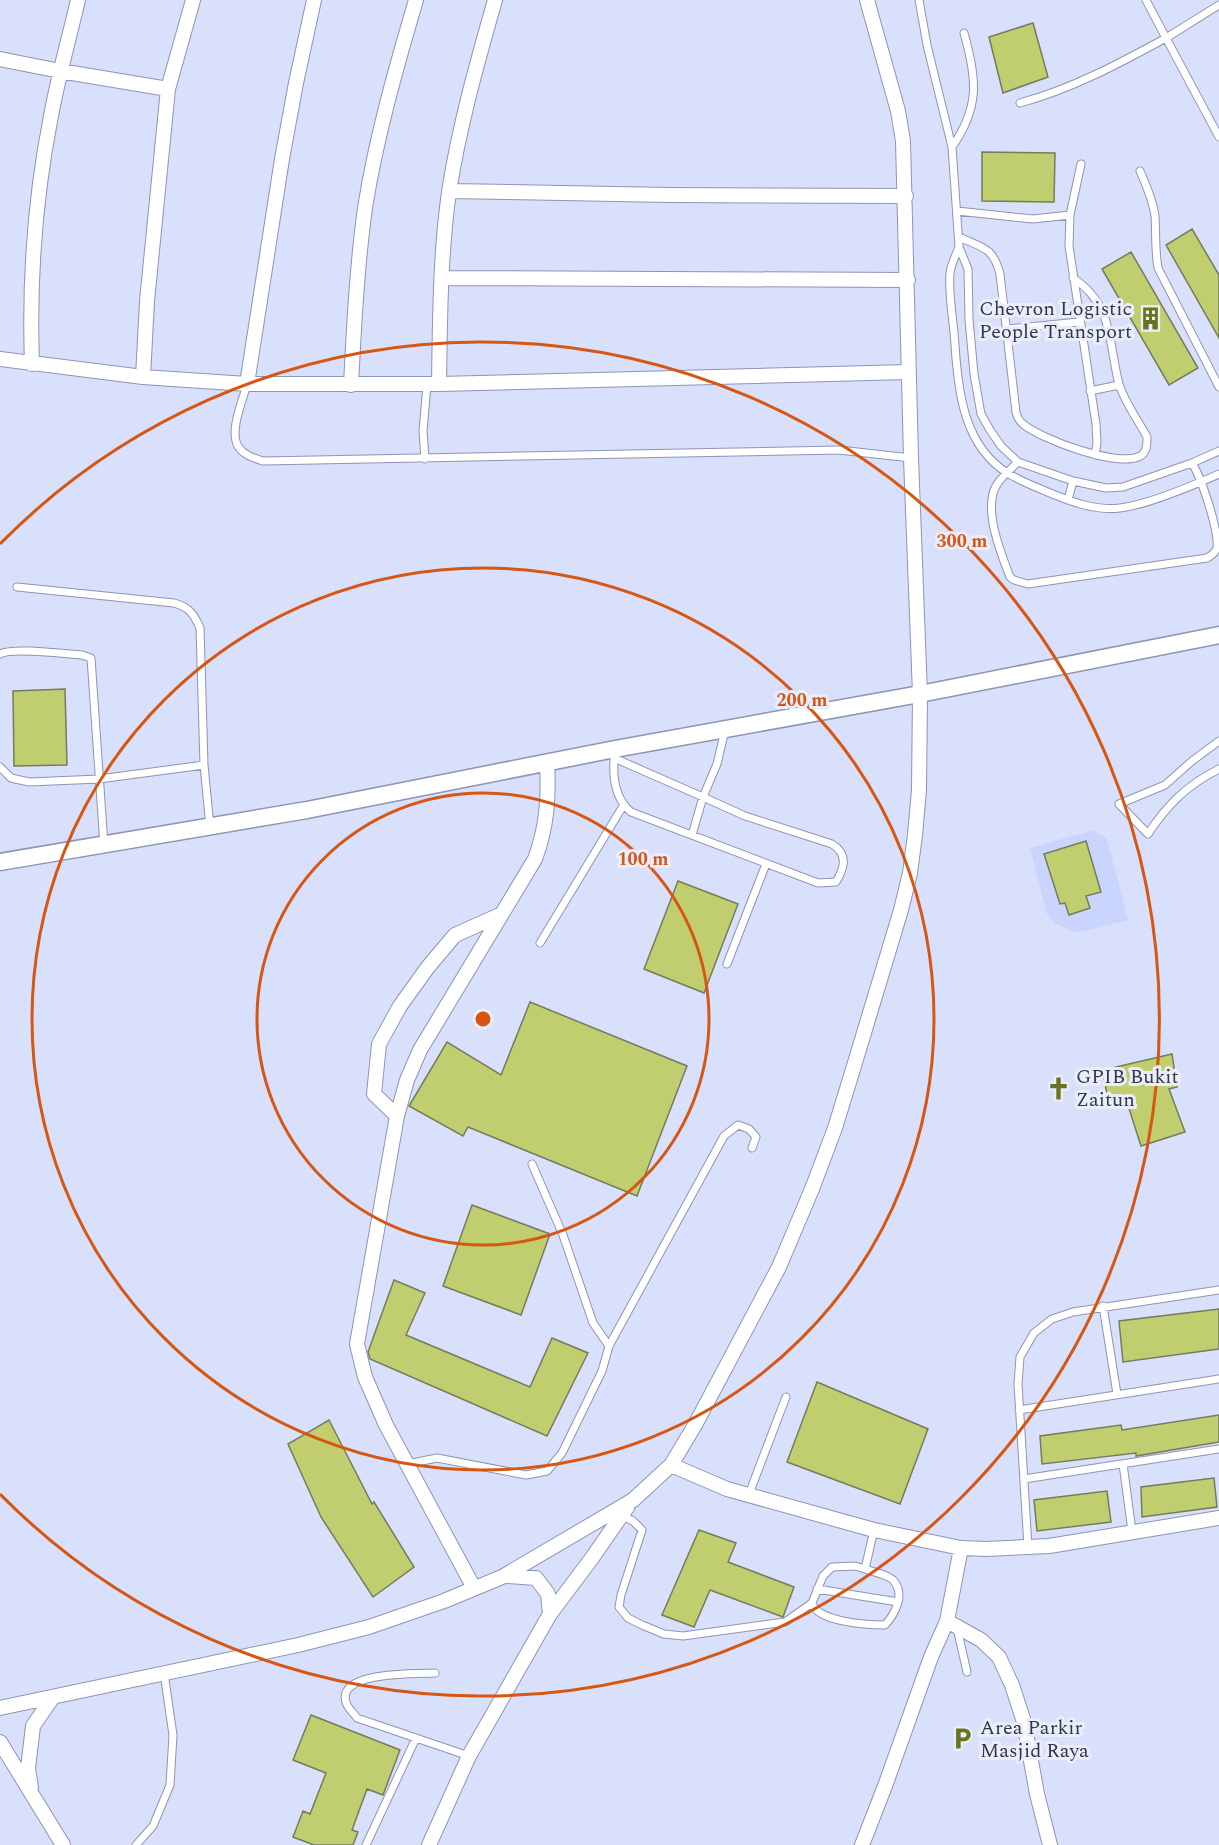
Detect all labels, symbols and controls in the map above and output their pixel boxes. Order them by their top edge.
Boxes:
place label: Chevron Logistic People Transport [979,294,1132,347]
building icon: Chevron Logistic People Transport [1137,306,1163,332]
text: 300 m [936,528,988,555]
text: 200 m [776,687,828,714]
text: 100 m [617,846,669,873]
centre of rings [473,1009,493,1029]
place label: GPIB Bukit Zaitun [1076,1062,1179,1115]
church icon: GPIB Bukit Zaitun [1045,1075,1071,1101]
place label: Area Parkir Masjid Raya [980,1713,1089,1766]
parking icon: Area Parkir Masjid Raya [949,1726,975,1752]

